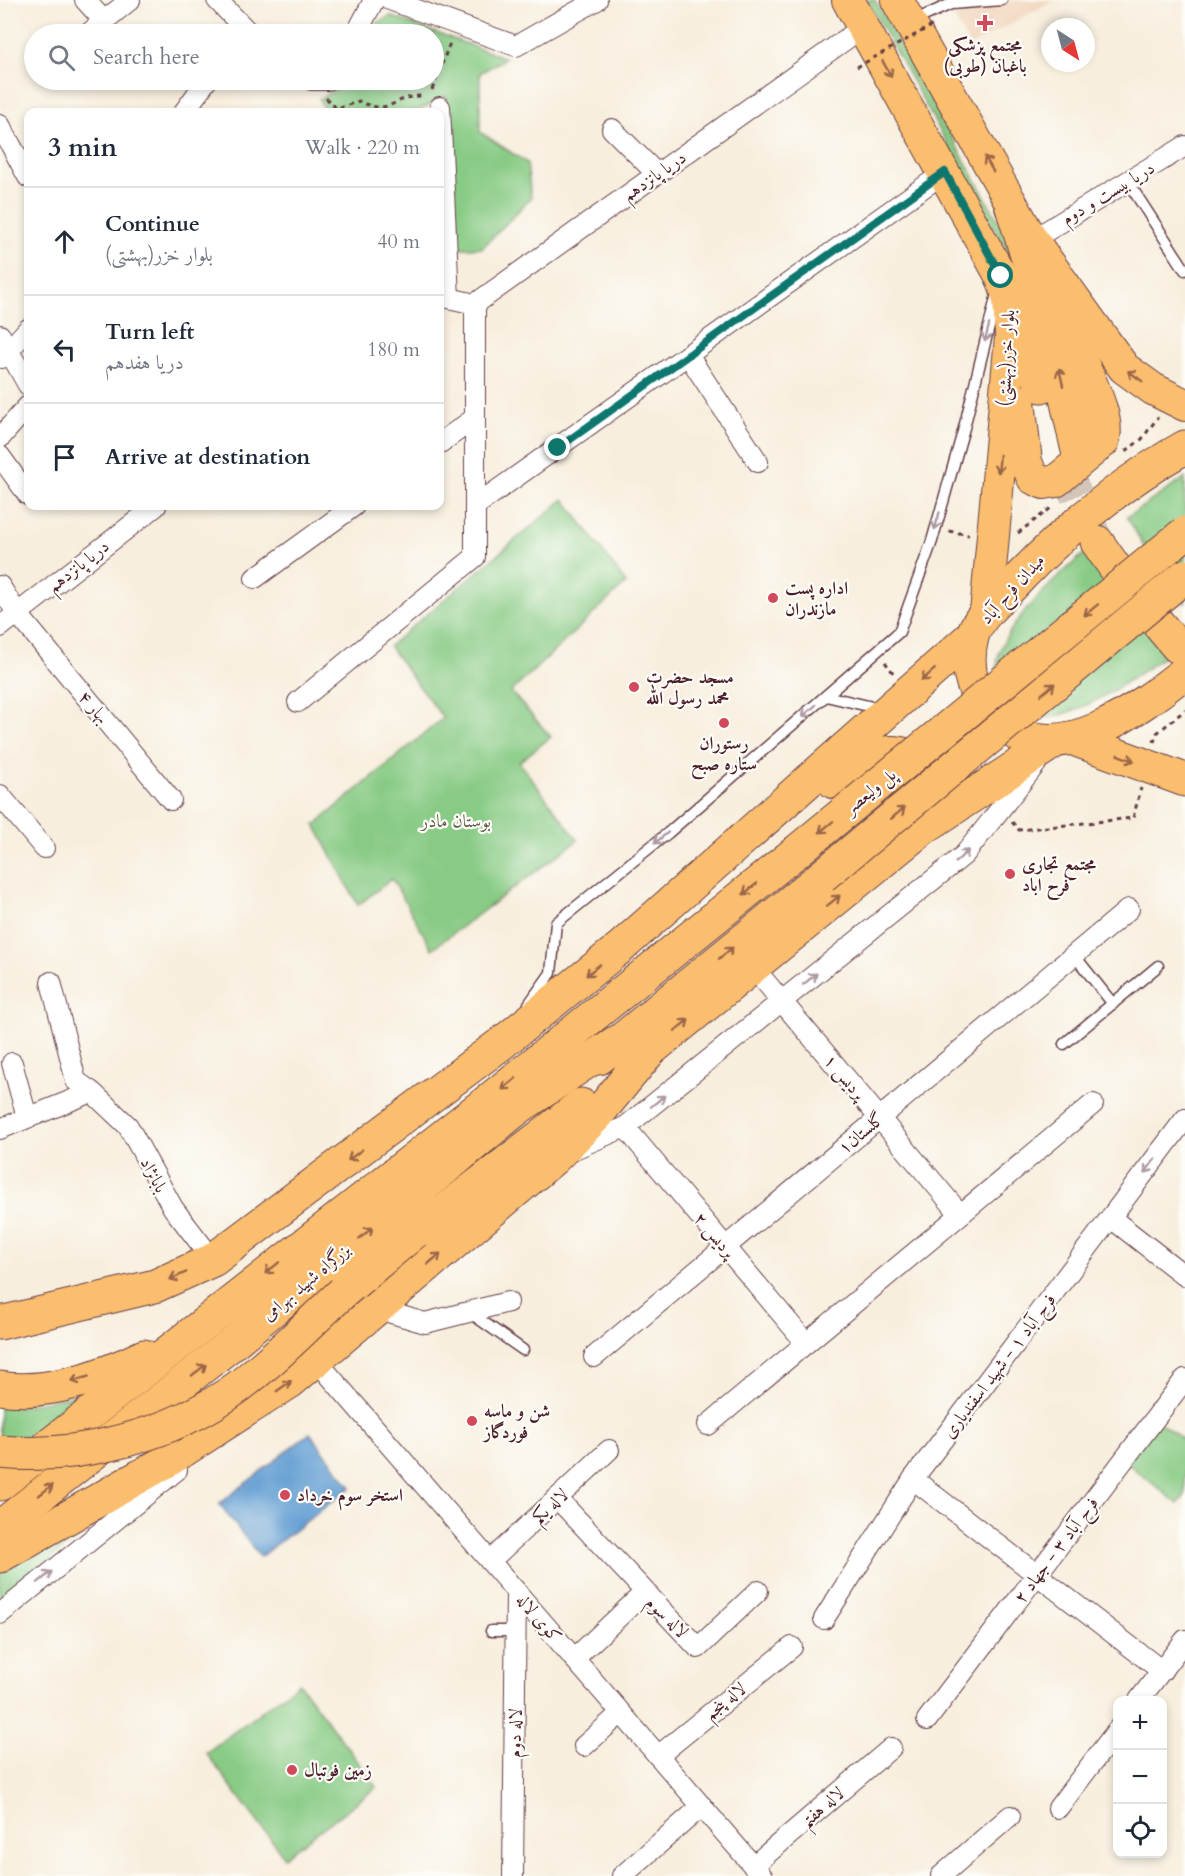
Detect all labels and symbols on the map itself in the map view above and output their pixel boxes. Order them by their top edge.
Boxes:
marker: مجتمع پزشکی باغبان (طوبی) [976,14,994,32]
north arrow [1041,18,1095,72]
place label: مجتمع پزشکی باغبان (طوبی) [943,33,1027,79]
one-way arrow [881,60,893,77]
street label: دریا پانزدهم [617,145,694,211]
one-way arrow [983,156,995,173]
street label: دریا بیست و دوم [1057,156,1161,234]
route start [987,262,1013,288]
street label: بلوار خزر(بهشتی) [991,309,1022,407]
one-way arrow [981,323,993,342]
one-way arrow [1055,368,1067,387]
one-way arrow [1127,369,1143,382]
route end [544,434,570,460]
one-way arrow [993,454,1004,474]
one-way arrow [931,511,942,530]
street label: دریا پانزدهم [42,534,117,602]
street label: میدان فرح آباد [974,549,1053,632]
place label: اداره پست مازندران [785,576,848,622]
marker: اداره پست مازندران [766,591,780,605]
one-way arrow [1083,604,1099,617]
place label: مسجد حضرت محمد رسول الله [646,665,734,711]
one-way arrow [920,668,936,681]
marker: مسجد حضرت محمد رسول الله [627,680,641,694]
one-way arrow [1040,683,1056,696]
street label: بهار ۴ [72,685,115,729]
one-way arrow [802,704,817,718]
marker: رستوران ستاره صبح [717,716,731,730]
place label: رستوران ستاره صبح [691,731,757,780]
one-way arrow [1116,754,1135,765]
street label: پل ولیعصر [837,762,903,821]
one-way arrow [890,807,906,820]
park label: بوستان مادر [419,809,491,834]
one-way arrow [818,820,834,833]
one-way arrow [653,832,669,845]
one-way arrow [954,849,969,863]
place label: مجتمع تجاری فرح اباد [1022,852,1097,901]
marker: مجتمع تجاری فرح اباد [1003,867,1017,881]
one-way arrow [742,882,758,895]
one-way arrow [825,895,841,908]
one-way arrow [718,946,733,960]
one-way arrow [585,963,601,976]
one-way arrow [802,972,818,985]
one-way arrow [674,1018,690,1031]
street label: پردیس ۱ [818,1049,872,1107]
one-way arrow [501,1078,517,1091]
one-way arrow [650,1094,665,1108]
street label: گلستان۱ [833,1107,890,1160]
one-way arrow [348,1149,364,1161]
street label: بابانژاد [134,1153,173,1197]
one-way arrow [1144,1158,1157,1174]
street label: پردیس ۲ [688,1207,742,1265]
one-way arrow [358,1226,374,1239]
street label: بزرگراه شهید بهرامی [257,1238,356,1327]
one-way arrow [426,1252,441,1266]
one-way arrow [264,1262,280,1275]
one-way arrow [169,1271,187,1283]
street label: فرح آباد ۱ - شهید اسفندیاری [937,1289,1065,1446]
one-way arrow [191,1363,207,1376]
one-way arrow [71,1374,90,1385]
one-way arrow [276,1380,292,1392]
place label: شن و ماسه فوردگاز [482,1399,550,1445]
marker: شن و ماسه فوردگاز [465,1414,479,1428]
place label: استخر سوم خرداد [297,1483,403,1511]
street label: لاله یکم [526,1483,577,1533]
one-way arrow [38,1484,54,1497]
marker: استخر سوم خرداد [278,1488,292,1502]
street label: فرح آباد ۳ - جهاد ۲ [1008,1492,1107,1610]
one-way arrow [37,1571,53,1584]
street label: کوی لاله [510,1588,567,1648]
street label: لاله سوم [638,1591,694,1646]
street label: لاله پنجم [699,1677,754,1729]
street label: لاله دوم [503,1708,531,1758]
place label: زمین فوتبال [304,1758,372,1783]
marker: زمین فوتبال [285,1763,299,1777]
street label: لاله هفتم [795,1781,853,1837]

